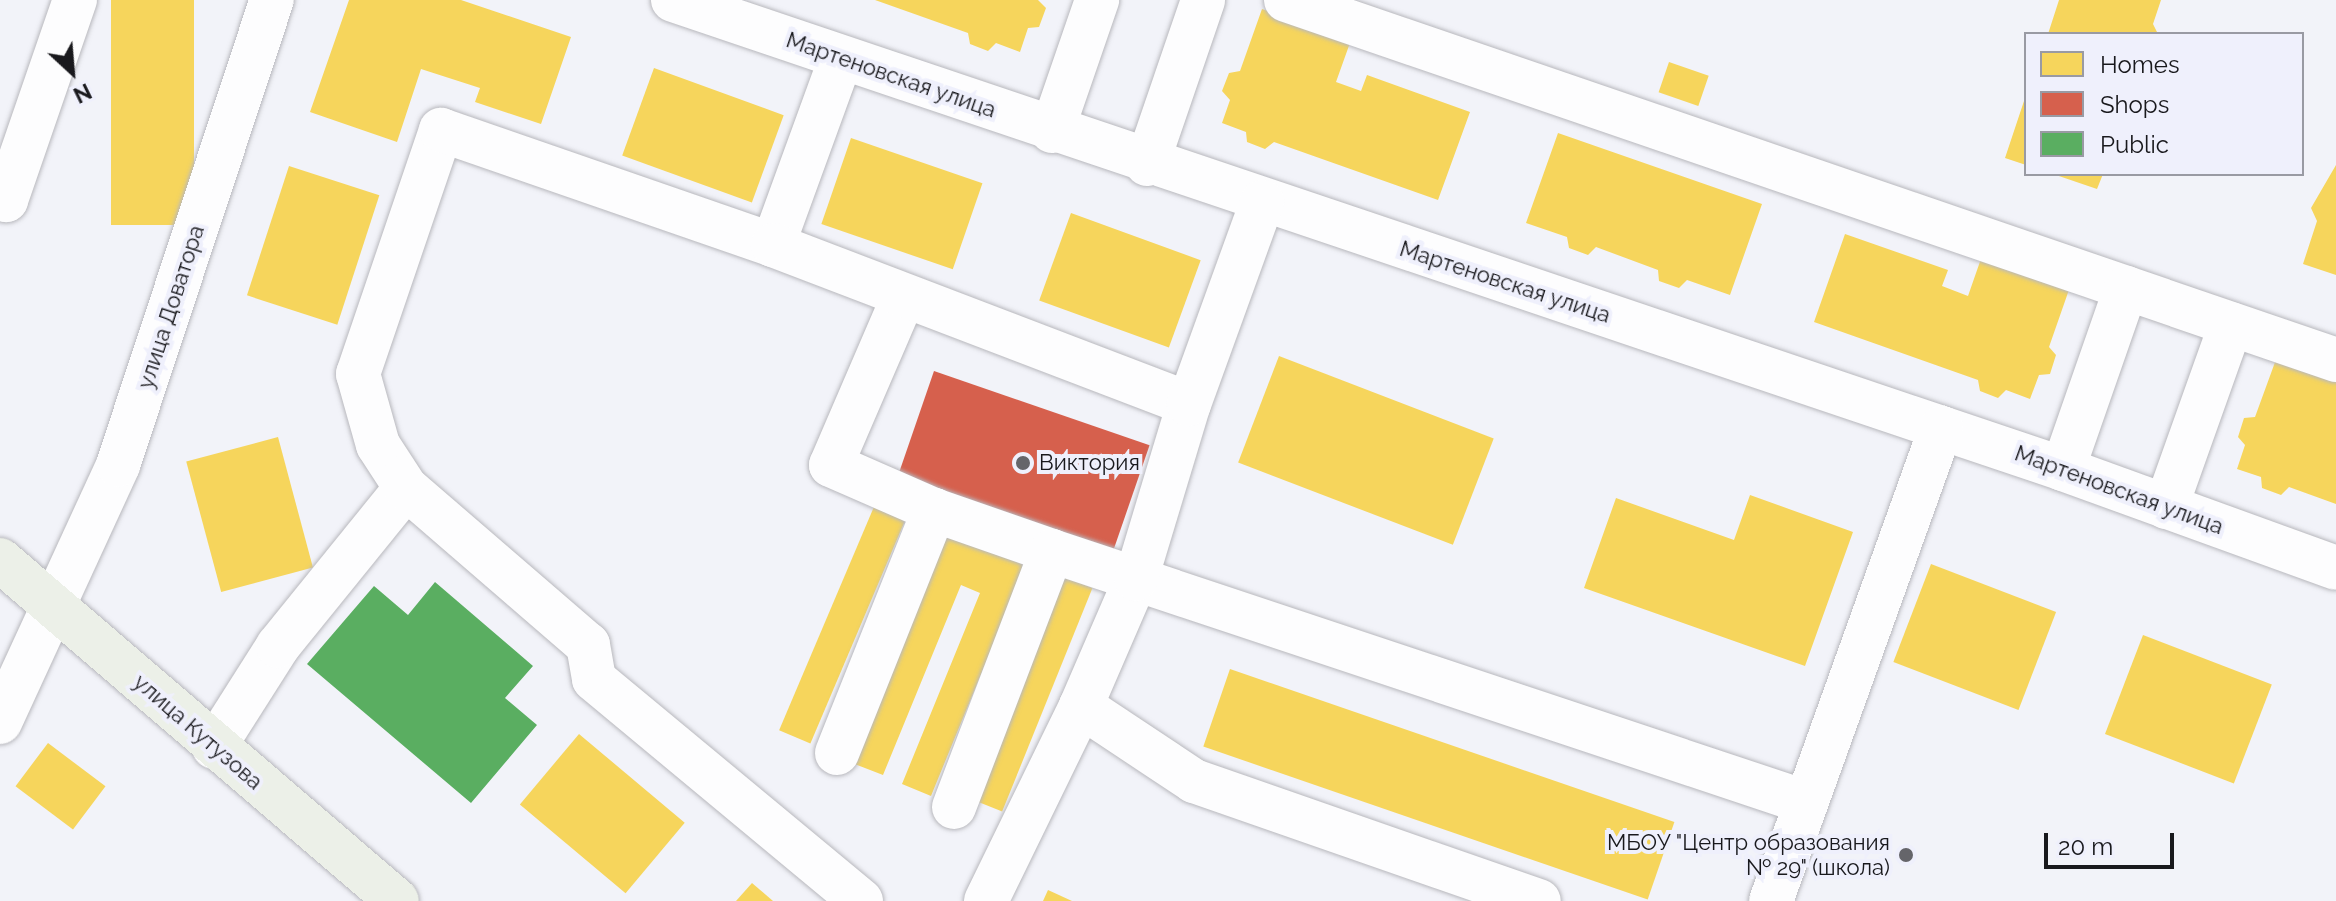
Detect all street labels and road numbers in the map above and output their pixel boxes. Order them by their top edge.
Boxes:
street label: Мартеновская улица [782,27,1000,123]
street label: улица Доватора [132,222,210,392]
street label: Мартеновская улица [1396,235,1614,329]
street label: Мартеновская улица [2011,440,2227,540]
street label: улица Кутузова [128,669,268,795]

